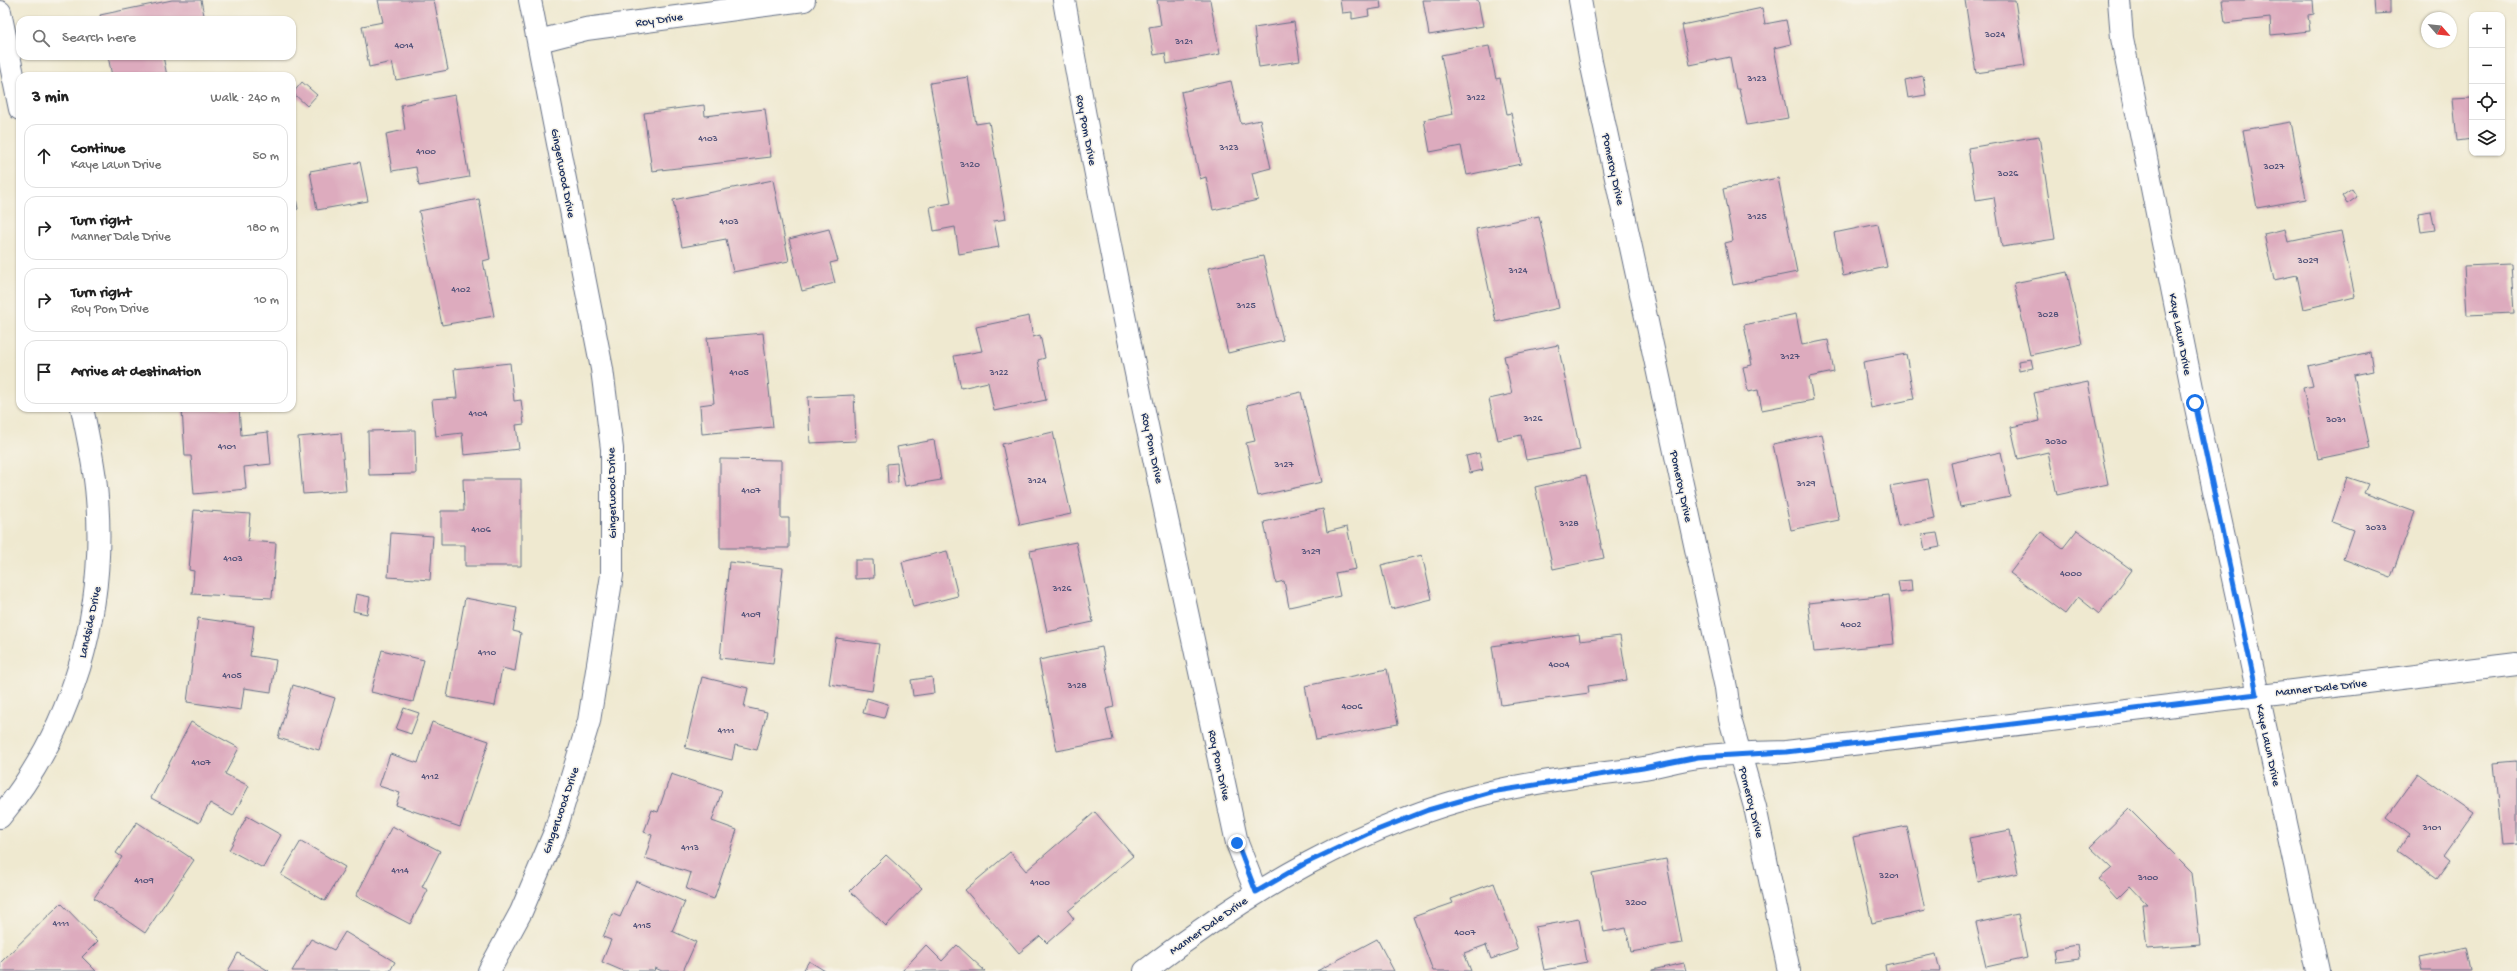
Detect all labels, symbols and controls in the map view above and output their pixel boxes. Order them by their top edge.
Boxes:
street label: Roy Drive [635,11,685,31]
north arrow [2421,12,2457,48]
map controls [2469,12,2505,156]
button: + [2469,12,2505,48]
search box [16,16,296,60]
icon: search [30,27,52,49]
text: Search here [62,29,136,47]
house number: 3024 [1984,29,2006,41]
house number: 3121 [1174,36,1193,48]
house number: 4014 [394,40,414,52]
button: − [2469,48,2505,84]
house number: 3123 [1746,73,1767,85]
button: locate [2469,84,2505,120]
text: 3 min [32,88,69,108]
text: Walk · 240 m [211,91,280,106]
house number: 3122 [1465,92,1486,104]
street label: Roy Pom Drive [1071,94,1099,168]
button: layers [2469,120,2505,156]
street label: Gingerwood Drive [546,127,578,220]
street label: Pomeroy Drive [1597,131,1627,207]
house number: 4103 [698,133,718,145]
text: Continue [71,140,125,158]
house number: 3123 [1218,142,1239,154]
icon: ahead [33,145,55,167]
house number: 4100 [416,146,436,158]
text: 50 m [252,149,279,164]
text: Kaye Lawn Drive [71,158,161,173]
house number: 3120 [959,159,980,171]
house number: 3027 [2263,161,2285,173]
house number: 3026 [1997,168,2019,180]
house number: 3125 [1746,211,1767,223]
text: Turn right [71,212,131,230]
house number: 4103 [719,216,739,228]
icon: right [33,217,55,239]
text: 180 m [247,221,279,236]
text: Manner Dale Drive [71,230,171,245]
house number: 3029 [2297,255,2318,267]
house number: 3124 [1508,265,1528,277]
text: Turn right [71,284,131,302]
house number: 4102 [451,284,471,296]
icon: right [33,289,55,311]
street label: Kaye Lawn Drive [2164,292,2194,377]
text: 10 m [254,293,279,308]
house number: 3125 [1235,300,1256,312]
text: Roy Pom Drive [71,302,149,317]
house number: 3028 [2036,309,2059,321]
house number: 3127 [1779,351,1800,363]
icon: arrive [33,361,55,383]
text: Arrive at destination [71,363,201,381]
house number: 4105 [729,367,749,379]
house number: 3122 [988,367,1009,379]
route start [2186,394,2204,412]
house number: 4104 [468,408,488,420]
street label: Roy Pom Drive [1137,412,1166,486]
house number: 3126 [1522,413,1544,425]
house number: 3031 [2325,414,2346,426]
house number: 3030 [2044,436,2067,448]
house number: 4101 [218,441,236,453]
street label: Gingerwood Drive [605,447,621,539]
street label: Pomeroy Drive [1665,448,1695,524]
house number: 3127 [1273,459,1294,471]
house number: 3124 [1027,475,1047,487]
house number: 3129 [1795,478,1816,490]
house number: 4107 [741,485,762,497]
house number: 3128 [1558,518,1579,530]
house number: 3033 [2364,522,2387,534]
house number: 4106 [471,524,492,536]
house number: 3129 [1300,546,1321,558]
house number: 4103 [223,553,243,565]
house number: 4000 [2060,568,2082,580]
house number: 3126 [1051,583,1073,595]
street label: Landside Drive [77,584,106,660]
house number: 4109 [741,609,761,621]
house number: 4002 [1841,619,1862,631]
house number: 4110 [478,647,497,659]
house number: 4004 [1549,659,1570,671]
house number: 4105 [222,670,242,682]
street label: Manner Dale Drive [2275,677,2368,701]
house number: 3128 [1066,680,1087,692]
house number: 4006 [1341,701,1364,713]
street label: Kaye Lawn Drive [2252,703,2283,788]
house number: 4111 [718,725,734,737]
street label: Roy Pom Drive [1204,729,1233,803]
house number: 4107 [191,757,212,769]
street label: Pomeroy Drive [1734,764,1766,840]
street label: Gingerwood Drive [540,765,584,856]
house number: 4112 [421,771,439,783]
house number: 3101 [2422,822,2441,834]
route end [1228,834,1246,852]
house number: 4113 [681,842,699,854]
house number: 4114 [391,865,409,877]
house number: 3201 [1878,870,1899,882]
house number: 3100 [2137,872,2159,884]
house number: 4109 [134,875,154,887]
house number: 4100 [1030,877,1050,889]
street label: Manner Dale Drive [1167,894,1251,959]
house number: 3200 [1624,897,1647,909]
house number: 4111 [53,918,69,930]
house number: 4115 [633,920,651,932]
house number: 4007 [1454,927,1476,939]

